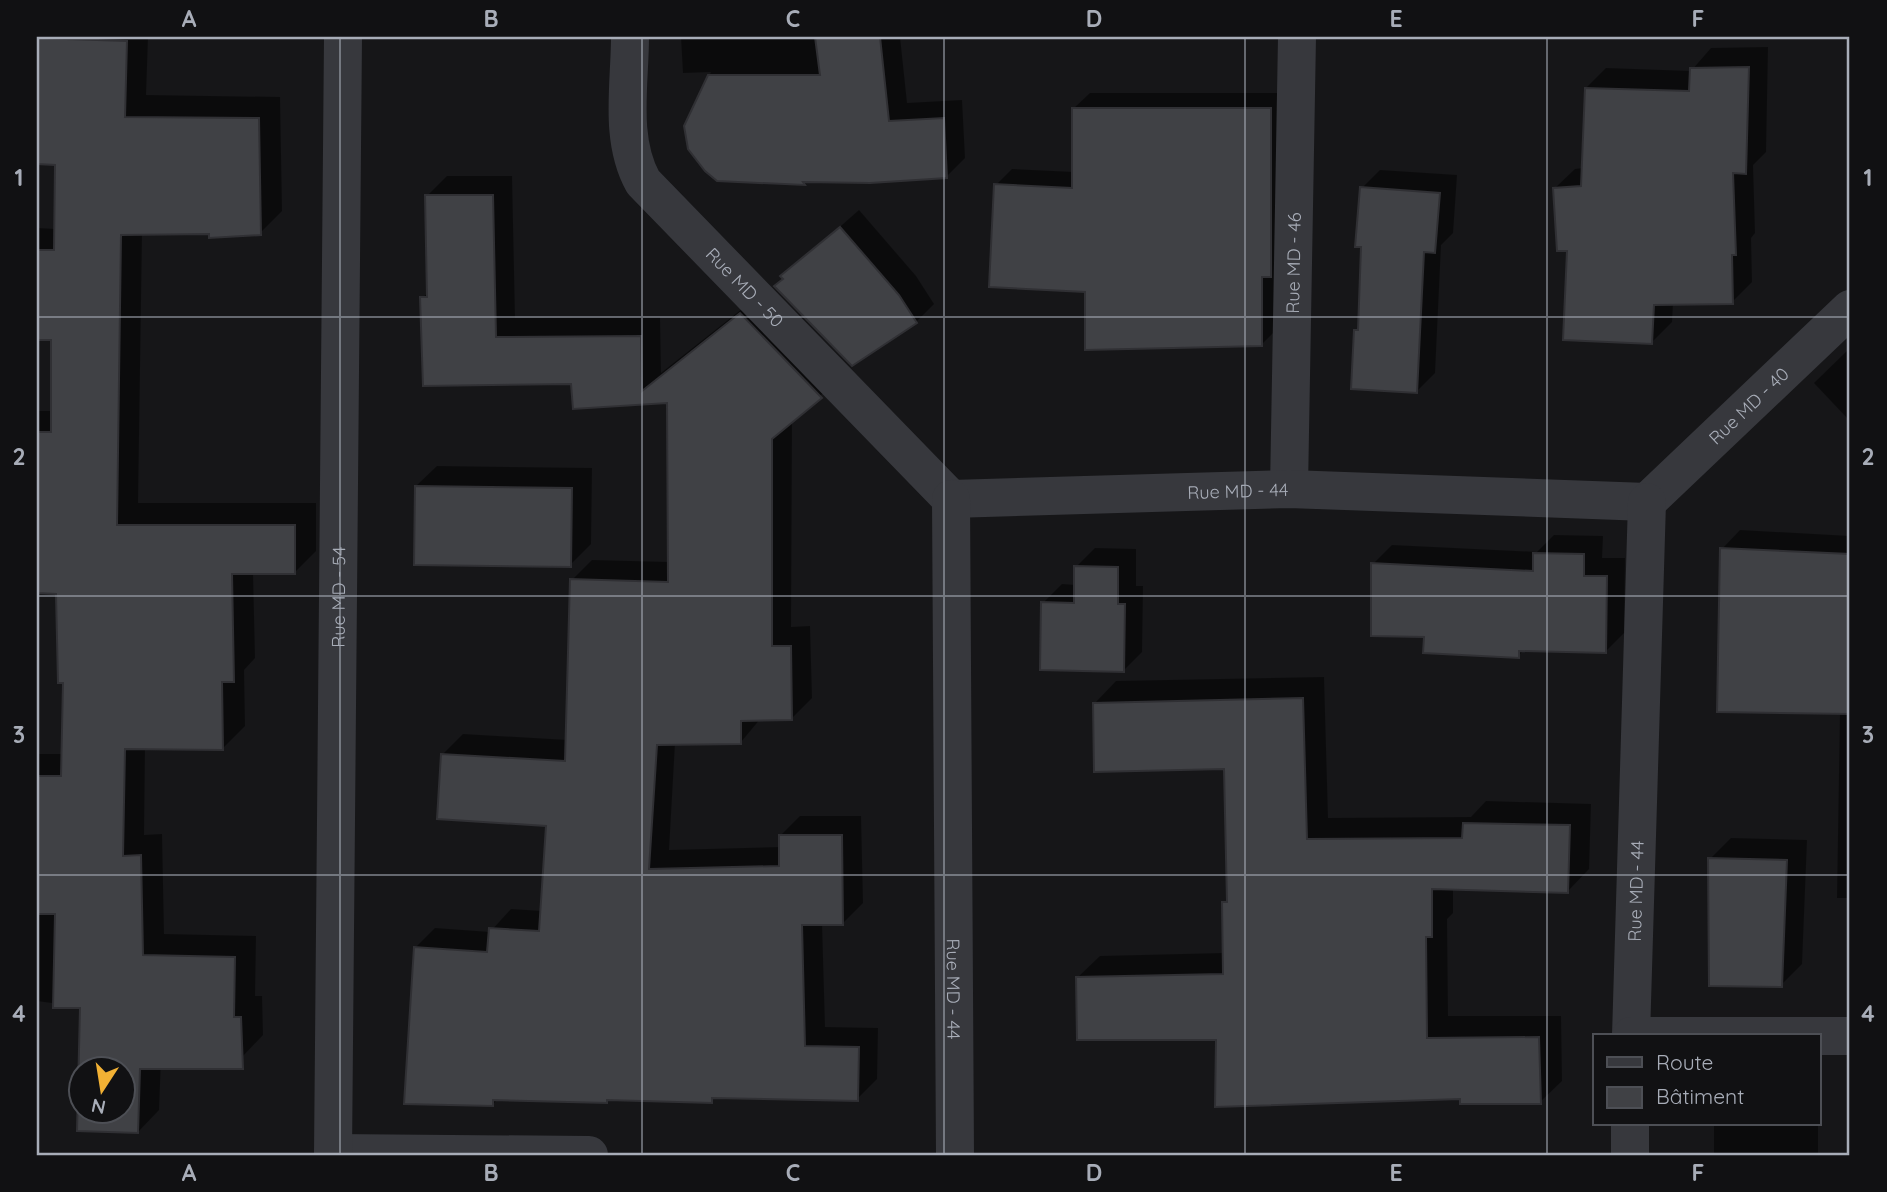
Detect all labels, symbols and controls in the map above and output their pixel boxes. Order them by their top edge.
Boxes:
text: A [182,4,197,33]
text: B [483,4,499,33]
text: C [786,4,800,33]
text: D [1086,4,1102,33]
text: E [1389,4,1403,33]
text: F [1692,4,1704,33]
text: 1 [15,163,23,192]
text: 1 [1864,163,1872,192]
street label: Rue MD - 46 [1281,212,1305,314]
street label: Rue MD - 50 [701,242,789,332]
street label: Rue MD - 40 [1704,362,1793,449]
text: 2 [12,442,26,471]
text: 2 [1861,442,1875,471]
street label: Rue MD - 44 [1187,478,1289,504]
street label: Rue MD - 54 [326,546,350,648]
text: 3 [13,720,25,749]
text: 3 [1862,720,1874,749]
street label: Rue MD - 44 [1622,840,1648,942]
street label: Rue MD - 44 [942,938,966,1040]
text: 4 [12,999,26,1028]
text: 4 [1861,999,1875,1028]
legend [1593,1034,1820,1126]
text: Route [1656,1049,1713,1075]
north arrow [66,1056,136,1126]
text: Bâtiment [1656,1083,1744,1109]
text: N [89,1093,108,1120]
text: A [182,1158,197,1187]
text: B [483,1158,499,1187]
text: C [786,1158,800,1187]
text: D [1086,1158,1102,1187]
text: E [1389,1158,1403,1187]
text: F [1692,1158,1704,1187]

